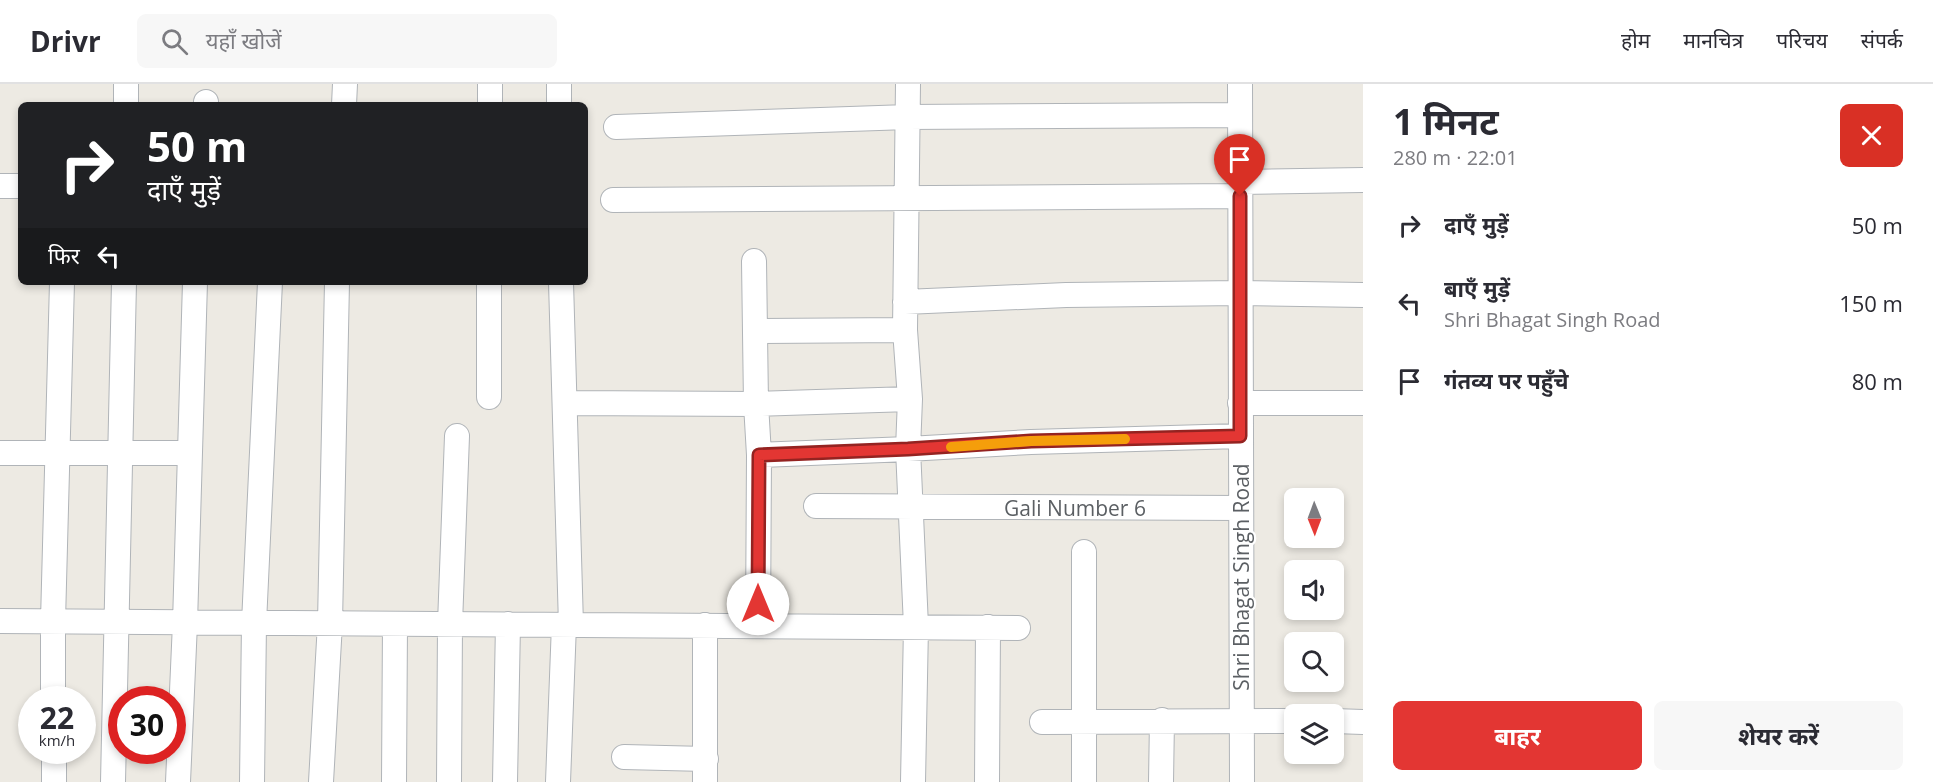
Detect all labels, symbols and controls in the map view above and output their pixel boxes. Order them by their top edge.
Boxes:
search box [137,14,557,68]
text: Drivr [30,22,101,60]
icon: search [158,25,191,58]
text: यहाँ खोजें [206,25,282,55]
text: होम [1621,26,1650,54]
text: मानचित्र [1683,26,1743,54]
text: परिचय [1776,26,1828,54]
text: संपर्क [1861,26,1903,54]
text: 1 मिनट [1393,97,1499,146]
button: close [1840,104,1903,167]
text: 50 m [147,117,247,174]
icon: right [48,126,126,204]
pin [1214,134,1265,196]
icon: arrive [1223,143,1256,176]
text: 280 m · 22:01 [1393,144,1518,171]
text: दाएँ मुड़ें [147,171,221,208]
icon: right [1393,209,1426,242]
text: दाएँ मुड़ें [1444,209,1509,239]
text: 50 m [1852,210,1903,240]
text: फिर [48,240,80,270]
icon: left [92,240,125,273]
text: बाएँ मुड़ें [1444,273,1510,303]
icon: left [1393,287,1426,320]
text: 150 m [1839,288,1903,318]
text: Shri Bhagat Singh Road [1444,306,1661,333]
icon: arrive [1393,365,1426,398]
text: गंतव्य पर पहुँचे [1444,365,1569,395]
text: 80 m [1852,366,1903,396]
street label: Shri Bhagat Singh Road [1227,463,1255,691]
north arrow [1284,488,1344,548]
map controls [1284,488,1344,764]
street label: Gali Number 6 [1004,494,1146,522]
button: sound [1284,560,1344,620]
position arrow [726,572,790,636]
button: search [1284,632,1344,692]
speed limit sign: 30 [108,686,186,764]
text: 22 [40,697,74,738]
button: बाहर [1393,701,1642,770]
button: शेयर करें [1654,701,1903,770]
button: layers [1284,704,1344,764]
text: km/h [39,730,75,750]

